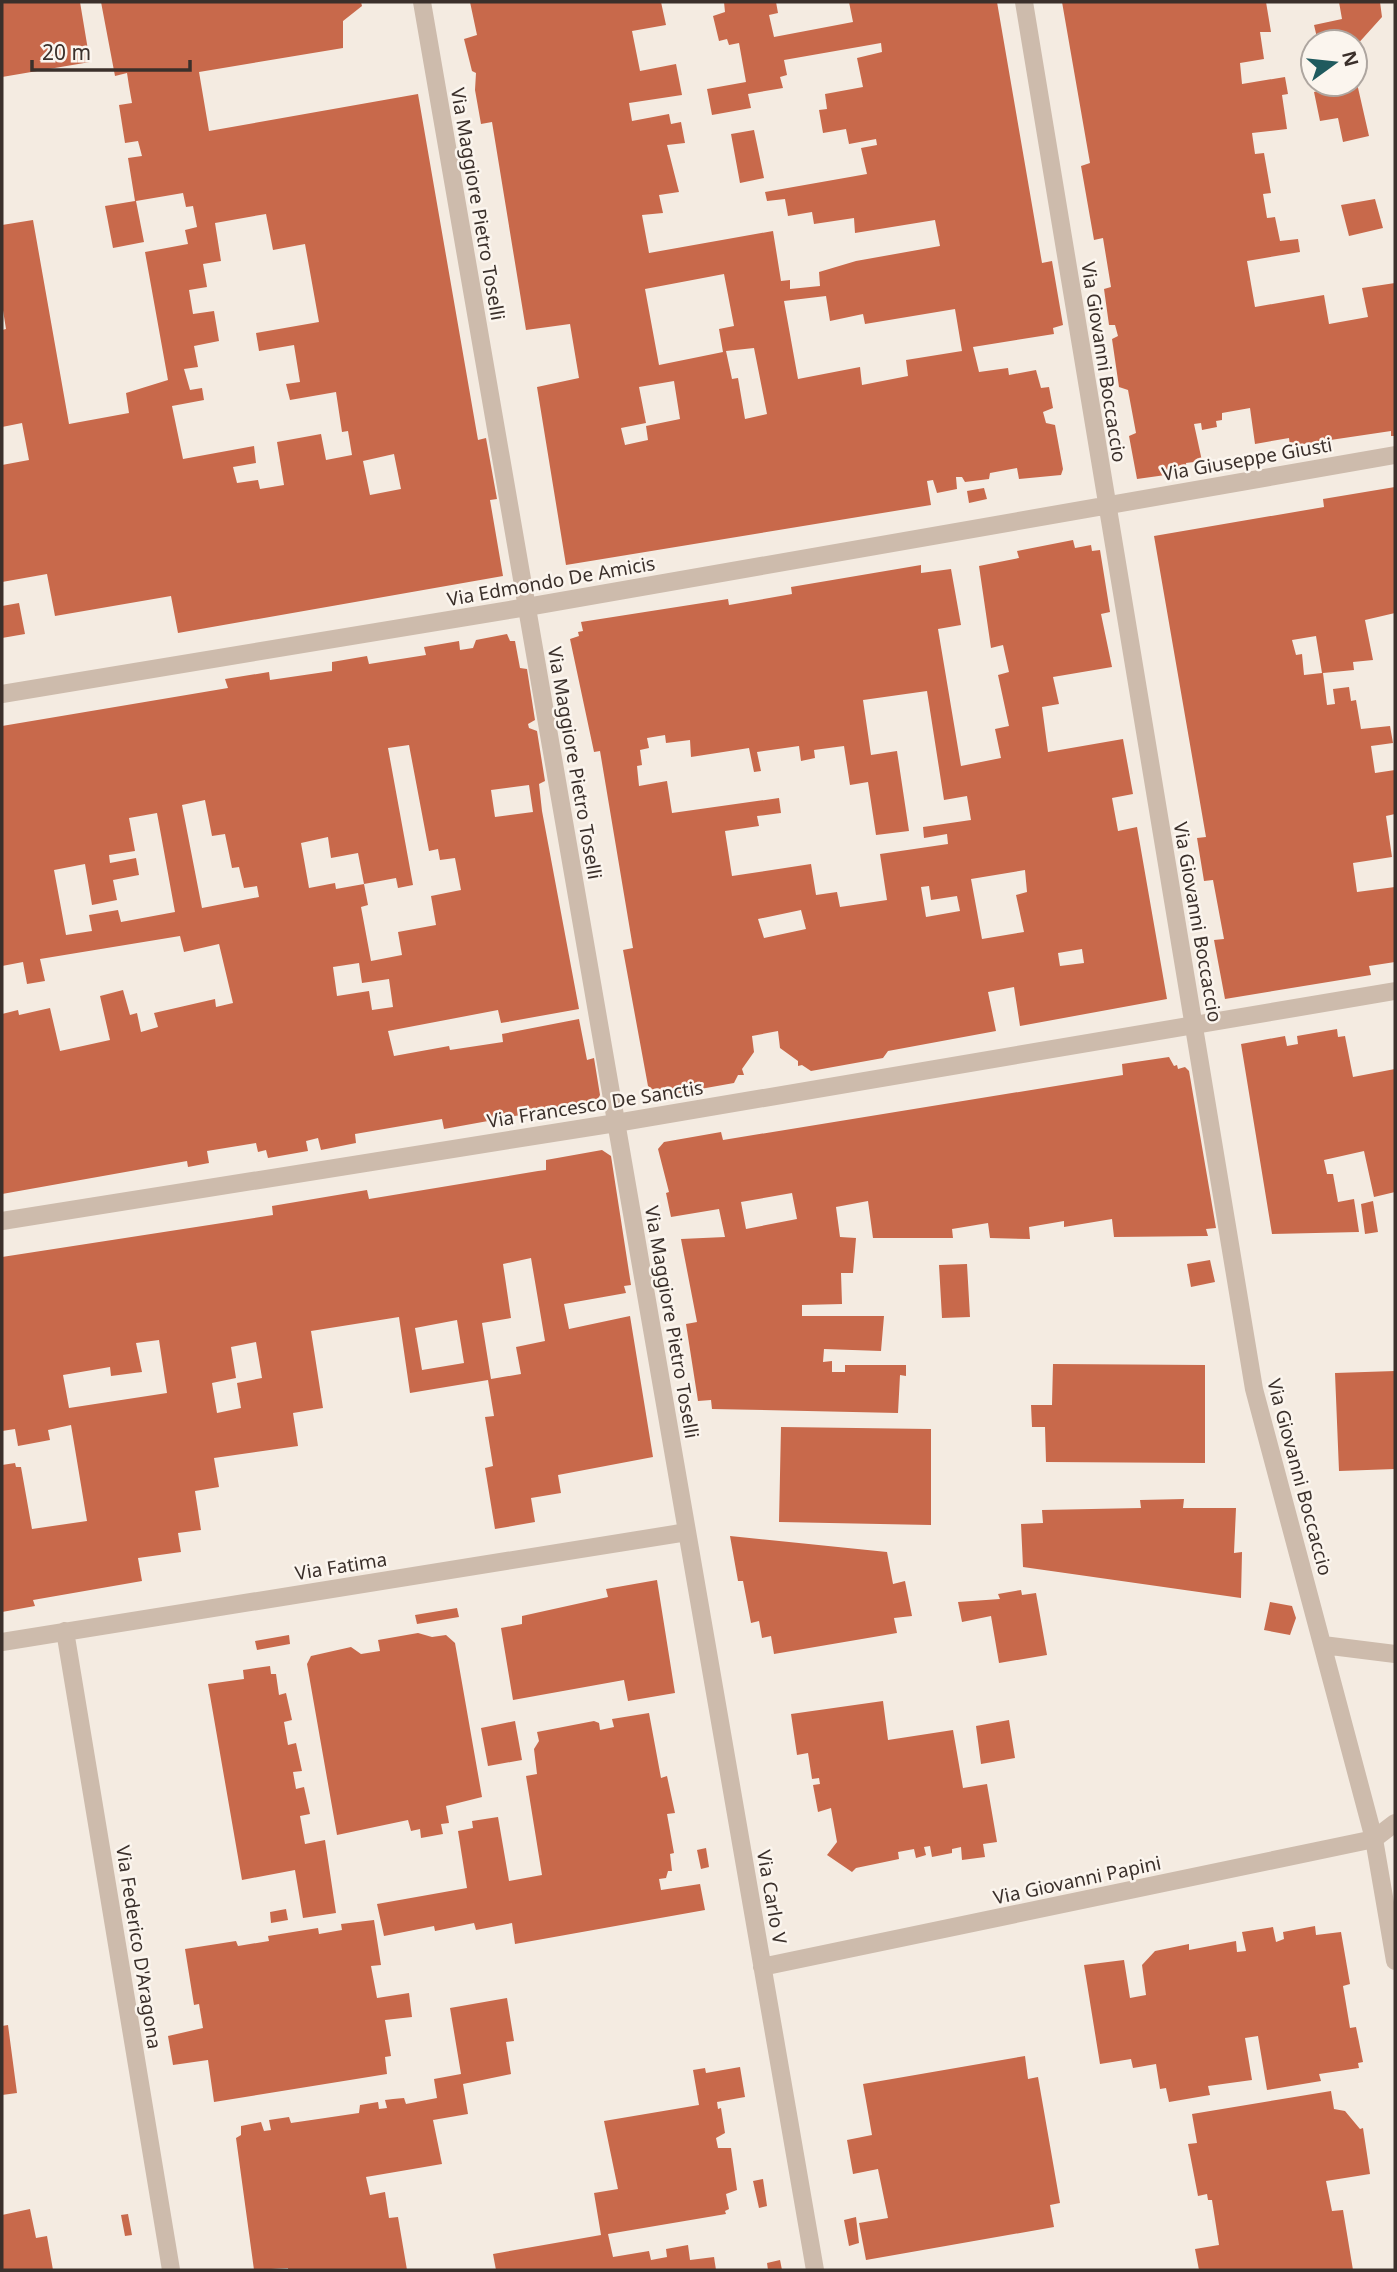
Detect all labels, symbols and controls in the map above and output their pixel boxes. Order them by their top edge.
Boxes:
scale bar [32,28,189,72]
north arrow [1299,28,1369,98]
text: 20 m [42,38,91,66]
text: N [1336,48,1365,69]
street label: Via Maggiore Pietro Toselli [445,86,511,322]
street label: Via Giovanni Boccaccio [1075,260,1133,464]
street label: Via Giuseppe Giusti [1160,431,1334,487]
street label: Via Edmondo De Amicis [445,550,657,612]
street label: Via Maggiore Pietro Toselli [542,645,608,881]
street label: Via Giovanni Boccaccio [1168,820,1228,1024]
street label: Via Francesco De Sanctis [485,1074,705,1134]
street label: Via Maggiore Pietro Toselli [639,1204,705,1440]
street label: Via Giovanni Boccaccio [1261,1376,1339,1578]
street label: Via Fatima [293,1546,389,1586]
street label: Via Federico D'Aragona [110,1843,168,2051]
street label: Via Carlo V [751,1848,793,1947]
street label: Via Giovanni Papini [991,1850,1163,1910]

